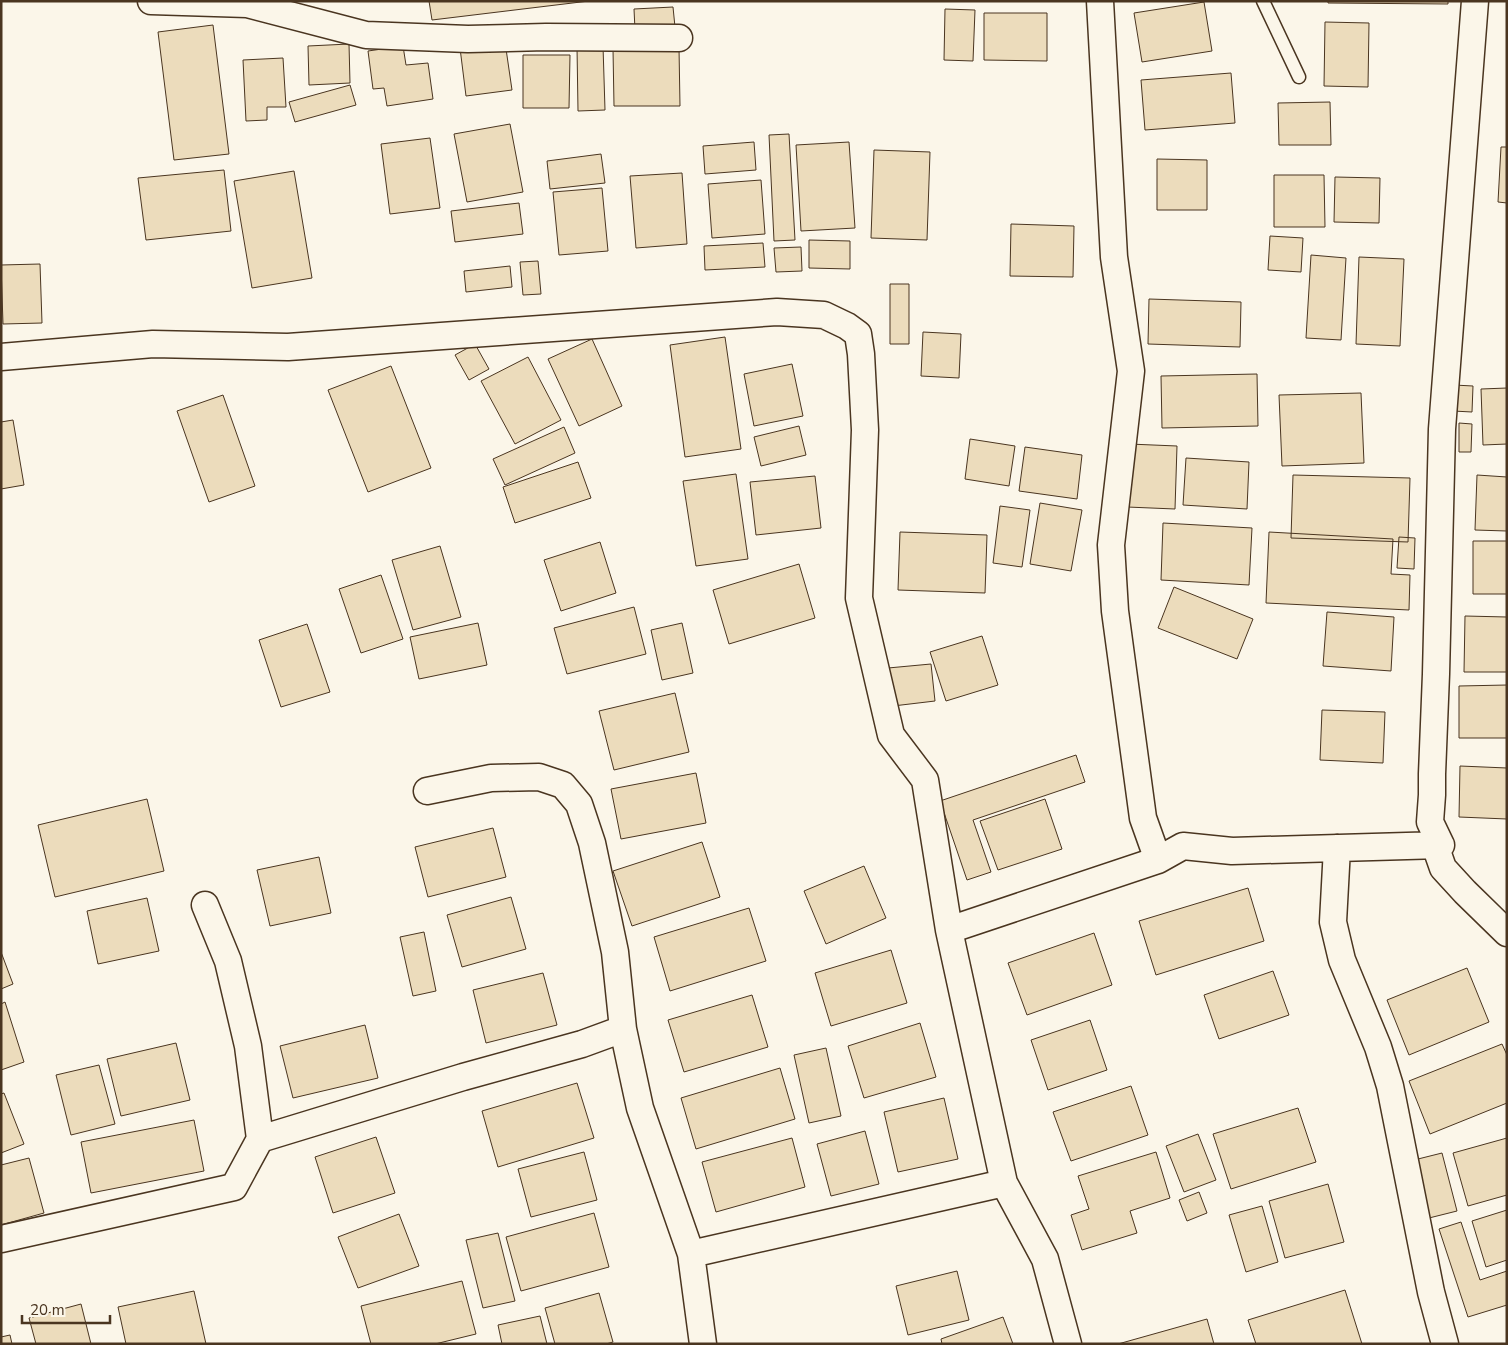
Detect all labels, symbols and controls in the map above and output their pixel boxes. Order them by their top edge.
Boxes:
scale bar [22,1292,110,1324]
text: 20 m [30,1300,65,1320]

